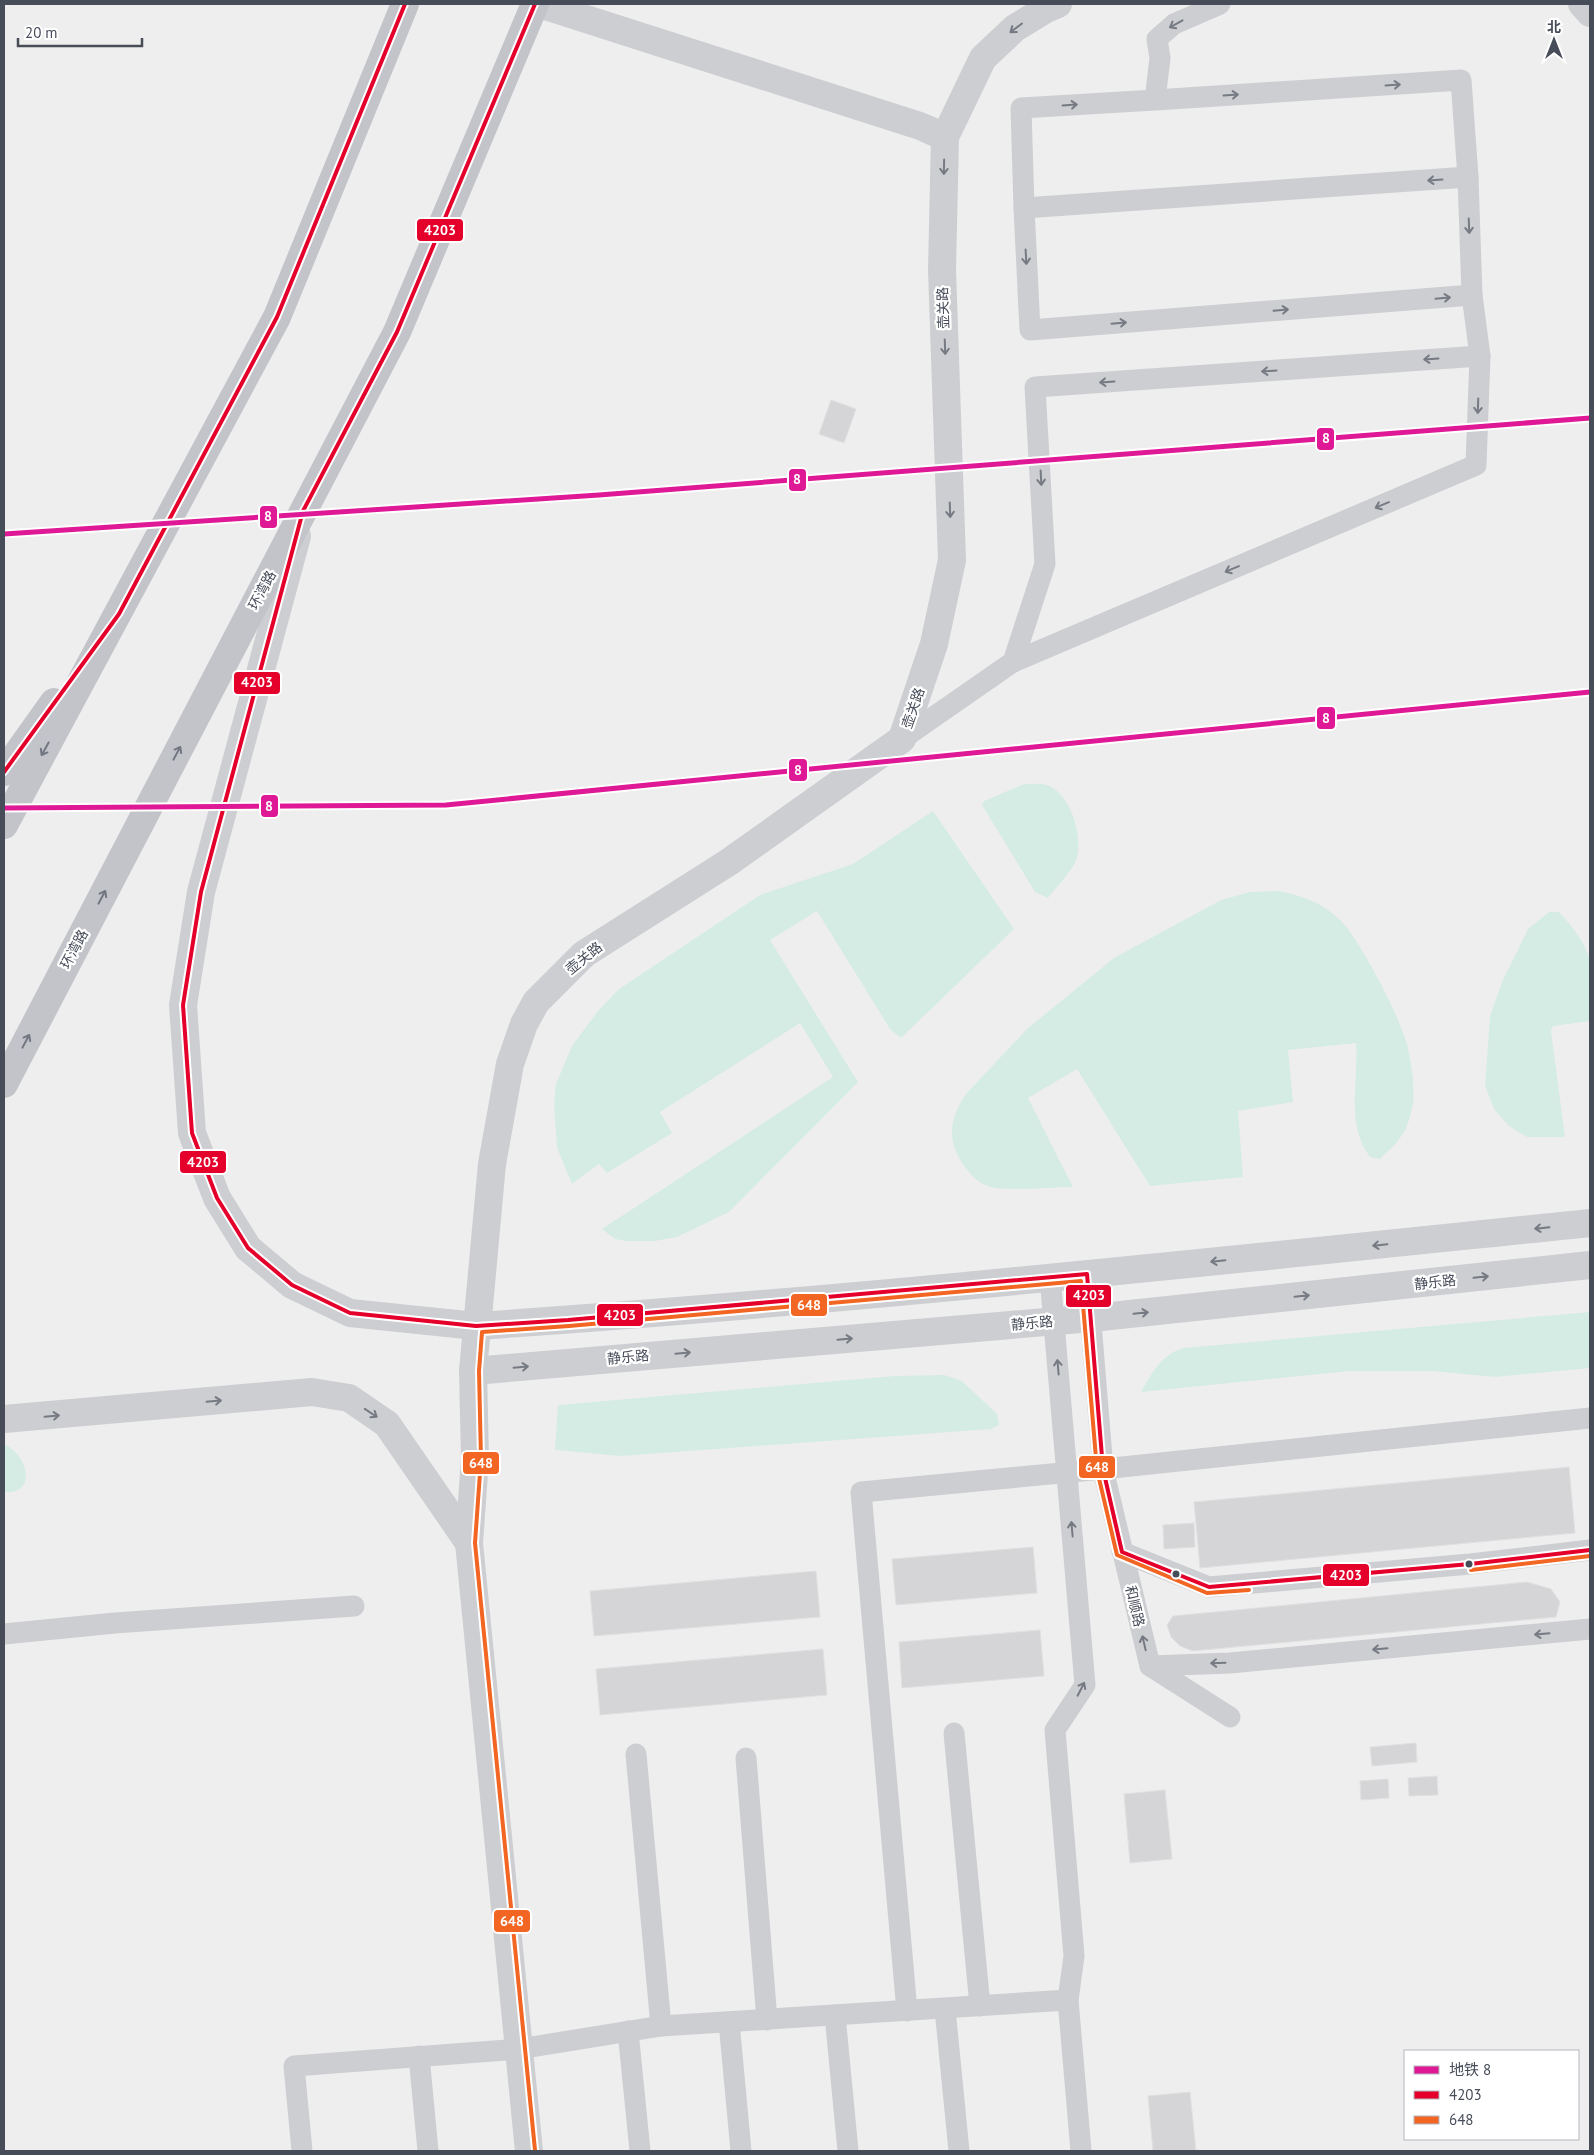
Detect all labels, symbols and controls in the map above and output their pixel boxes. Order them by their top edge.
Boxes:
scale bar [18,15,141,47]
north arrow [1529,15,1579,65]
text: 北 [1547,18,1561,36]
one-way arrow [1168,19,1183,29]
text: 20 m [25,23,58,42]
one-way arrow [1009,23,1023,33]
one-way arrow [1385,80,1401,89]
one-way arrow [1223,90,1239,99]
one-way arrow [1062,100,1078,109]
one-way arrow [939,158,949,175]
one-way arrow [1428,175,1444,184]
line badge: 4203 [416,218,464,242]
one-way arrow [1465,218,1474,234]
text: 4203 [424,221,456,239]
one-way arrow [1022,249,1031,265]
street label: 壶关路 [933,287,953,329]
one-way arrow [1434,293,1450,302]
one-way arrow [1272,306,1288,315]
one-way arrow [1110,319,1126,328]
one-way arrow [940,339,949,355]
one-way arrow [1423,355,1439,364]
one-way arrow [1261,366,1277,375]
one-way arrow [1099,378,1115,387]
one-way arrow [1474,397,1483,413]
line badge: 8 [1316,427,1335,451]
text: 8 [1322,429,1330,447]
line badge: 8 [788,468,807,492]
text: 8 [793,470,801,488]
one-way arrow [1036,470,1045,486]
one-way arrow [946,501,955,517]
one-way arrow [1375,501,1390,511]
line badge: 8 [259,505,278,529]
text: 8 [264,507,272,525]
one-way arrow [1225,565,1240,574]
street label: 环湾路 [244,567,280,613]
line badge: 4203 [233,671,281,695]
text: 4203 [241,673,273,691]
street label: 壶关路 [898,685,928,731]
line badge: 8 [1316,706,1336,730]
text: 8 [1322,709,1330,727]
one-way arrow [40,741,49,756]
one-way arrow [173,746,182,761]
line badge: 8 [788,758,808,782]
text: 8 [794,761,802,779]
line badge: 8 [260,794,279,818]
text: 8 [265,797,273,815]
one-way arrow [98,890,107,905]
street label: 环湾路 [56,926,92,972]
street label: 壶关路 [562,938,606,978]
one-way arrow [22,1034,31,1049]
line badge: 4203 [179,1150,227,1174]
text: 4203 [187,1153,219,1171]
one-way arrow [1534,1223,1550,1233]
one-way arrow [1372,1240,1388,1249]
one-way arrow [1211,1256,1227,1266]
street label: 静乐路 [1413,1271,1457,1293]
one-way arrow [1473,1272,1489,1282]
line badge: 4203 [1065,1284,1112,1308]
text: 4203 [1073,1286,1105,1304]
one-way arrow [1294,1291,1310,1301]
line badge: 648 [790,1293,828,1317]
text: 648 [797,1296,821,1314]
line badge: 4203 [596,1303,644,1327]
text: 4203 [604,1306,636,1324]
one-way arrow [1133,1308,1149,1318]
street label: 静乐路 [1010,1312,1054,1334]
one-way arrow [837,1334,853,1343]
street label: 静乐路 [606,1346,650,1368]
one-way arrow [675,1348,691,1357]
one-way arrow [1053,1359,1063,1375]
one-way arrow [513,1362,529,1371]
one-way arrow [206,1396,222,1405]
one-way arrow [364,1408,378,1419]
one-way arrow [44,1411,60,1420]
line badge: 648 [462,1451,500,1475]
text: 648 [469,1454,493,1472]
line badge: 648 [1078,1455,1116,1479]
text: 648 [1085,1458,1109,1476]
one-way arrow [1067,1521,1077,1537]
unlabelled marker [1464,1559,1474,1569]
line badge: 4203 [1322,1563,1370,1587]
text: 4203 [1330,1566,1362,1584]
unlabelled marker [1171,1569,1181,1579]
street label: 和顺路 [1122,1584,1148,1628]
one-way arrow [1534,1629,1550,1638]
one-way arrow [1139,1636,1148,1652]
one-way arrow [1372,1644,1388,1654]
one-way arrow [1210,1659,1226,1668]
one-way arrow [1076,1682,1086,1697]
line badge: 648 [493,1909,531,1933]
text: 648 [500,1912,524,1930]
legend [1404,2050,1579,2140]
text: 地铁 8 [1449,2060,1491,2079]
text: 4203 [1449,2085,1482,2104]
text: 648 [1449,2110,1474,2129]

